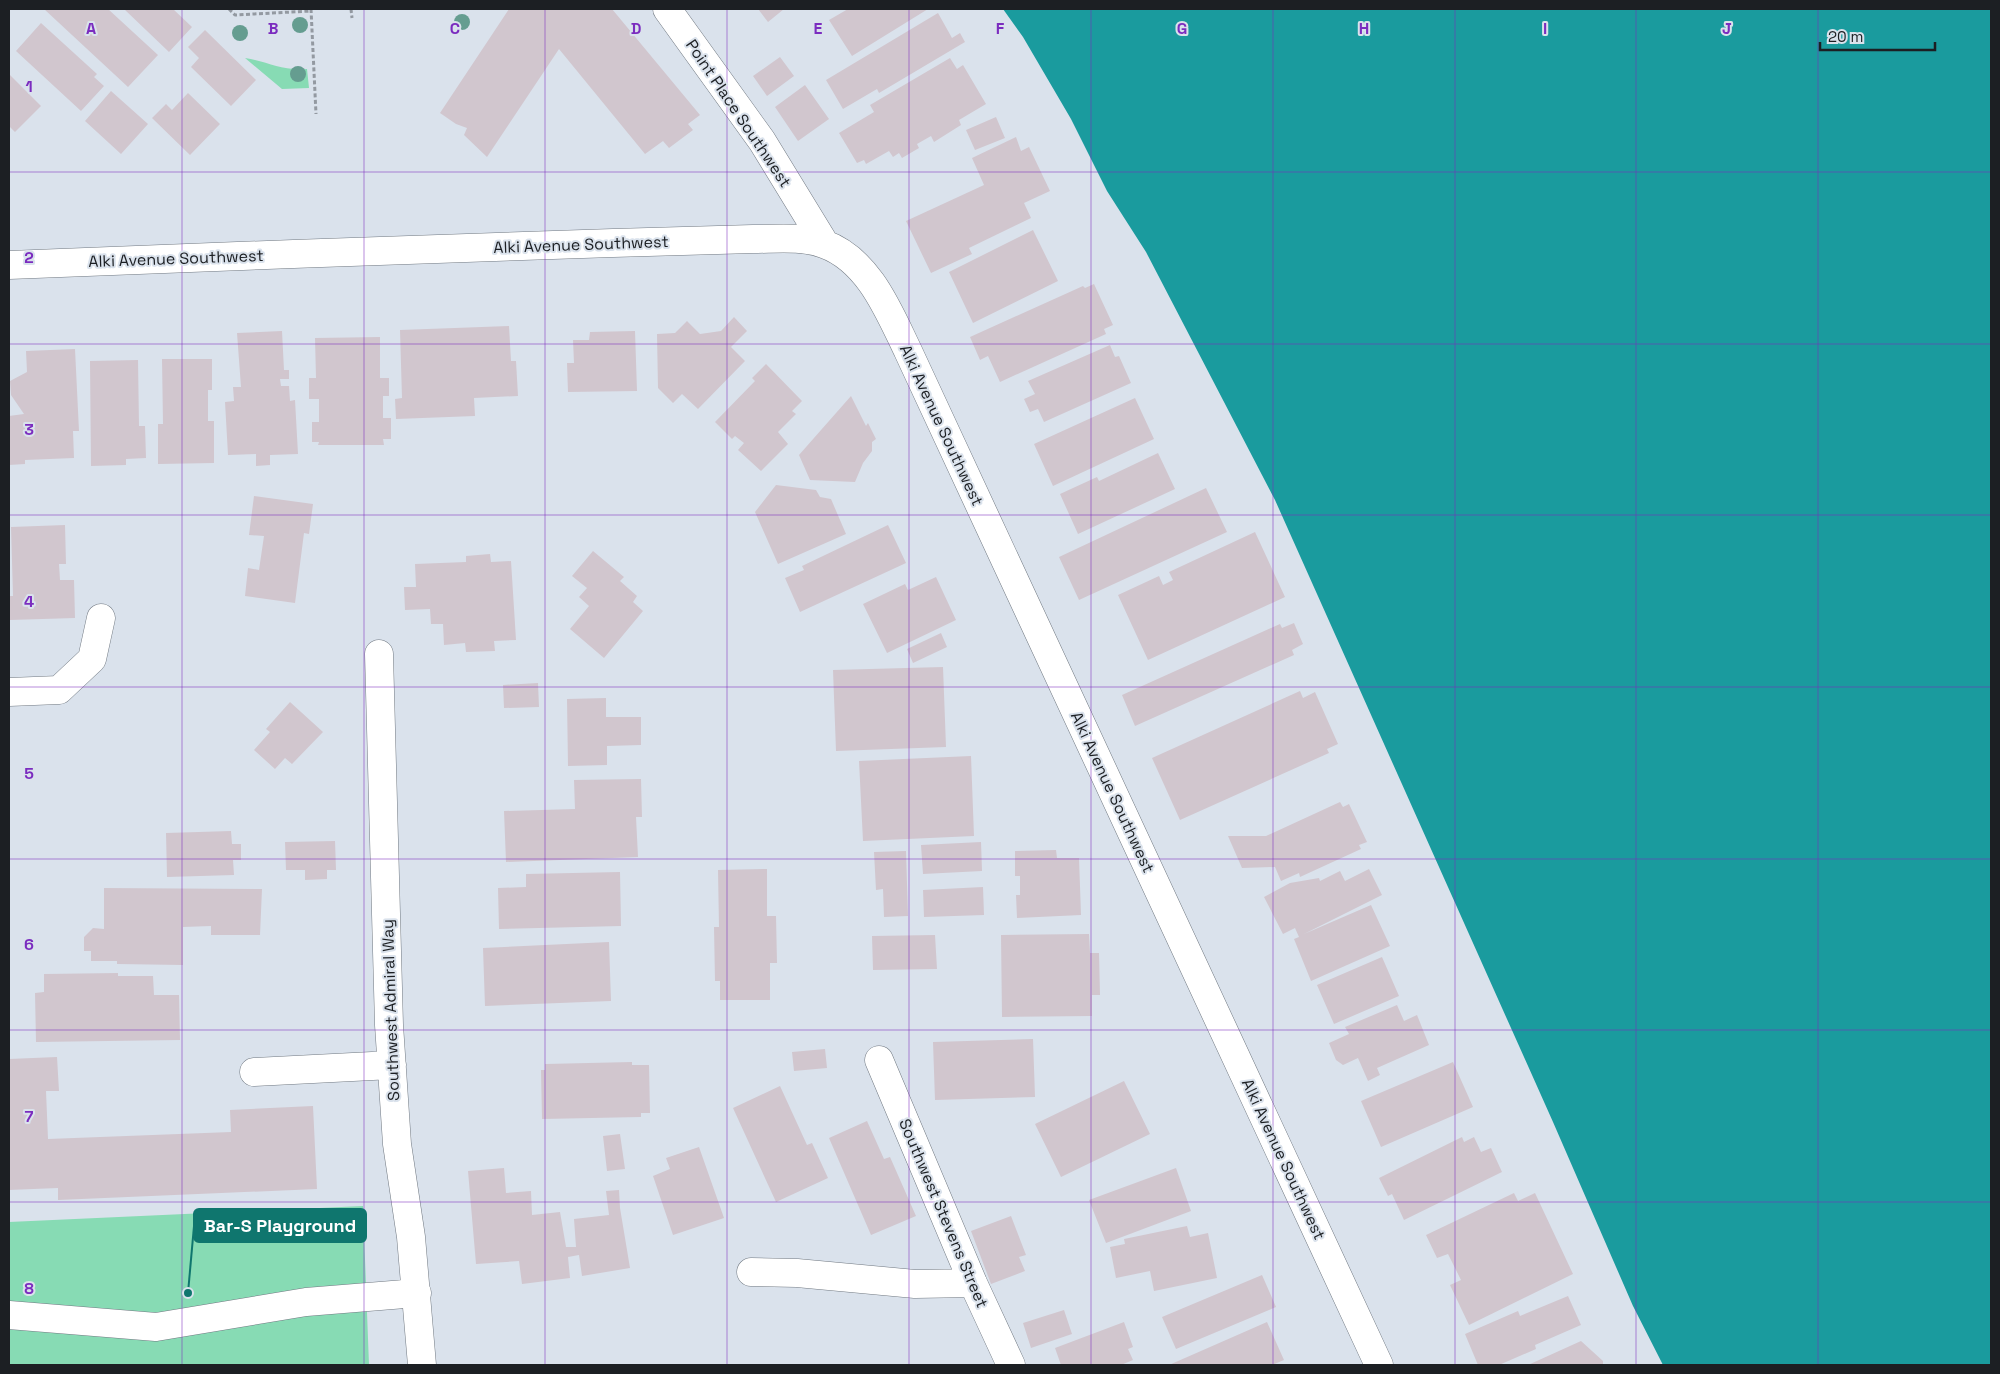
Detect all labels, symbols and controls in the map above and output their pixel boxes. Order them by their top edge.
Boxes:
text: A [86,18,96,39]
text: B [268,18,278,39]
text: C [450,18,460,39]
text: D [631,18,641,39]
text: E [814,18,823,39]
text: F [996,18,1005,39]
text: G [1177,18,1187,39]
text: H [1359,18,1369,39]
text: I [1543,18,1547,39]
text: J [1722,18,1732,39]
scale bar [1820,20,1935,52]
text: 20 m [1828,27,1863,46]
street label: Point Place Southwest [681,35,796,191]
text: 1 [25,76,33,97]
street label: Alki Avenue Southwest [493,231,669,258]
street label: Alki Avenue Southwest [88,245,264,272]
text: 2 [24,247,34,268]
street label: Alki Avenue Southwest [895,341,988,509]
text: 3 [24,419,34,440]
text: 4 [24,591,34,612]
street label: Alki Avenue Southwest [1066,708,1159,876]
text: 5 [24,763,34,784]
street label: Southwest Admiral Way [377,919,404,1101]
text: 6 [24,934,34,955]
street label: Alki Avenue Southwest [1237,1075,1330,1243]
text: 7 [25,1106,34,1127]
street label: Southwest Stevens Street [894,1115,993,1311]
callout: Bar-S Playground [194,1209,366,1242]
text: Bar-S Playground [204,1214,356,1237]
text: 8 [24,1278,34,1299]

